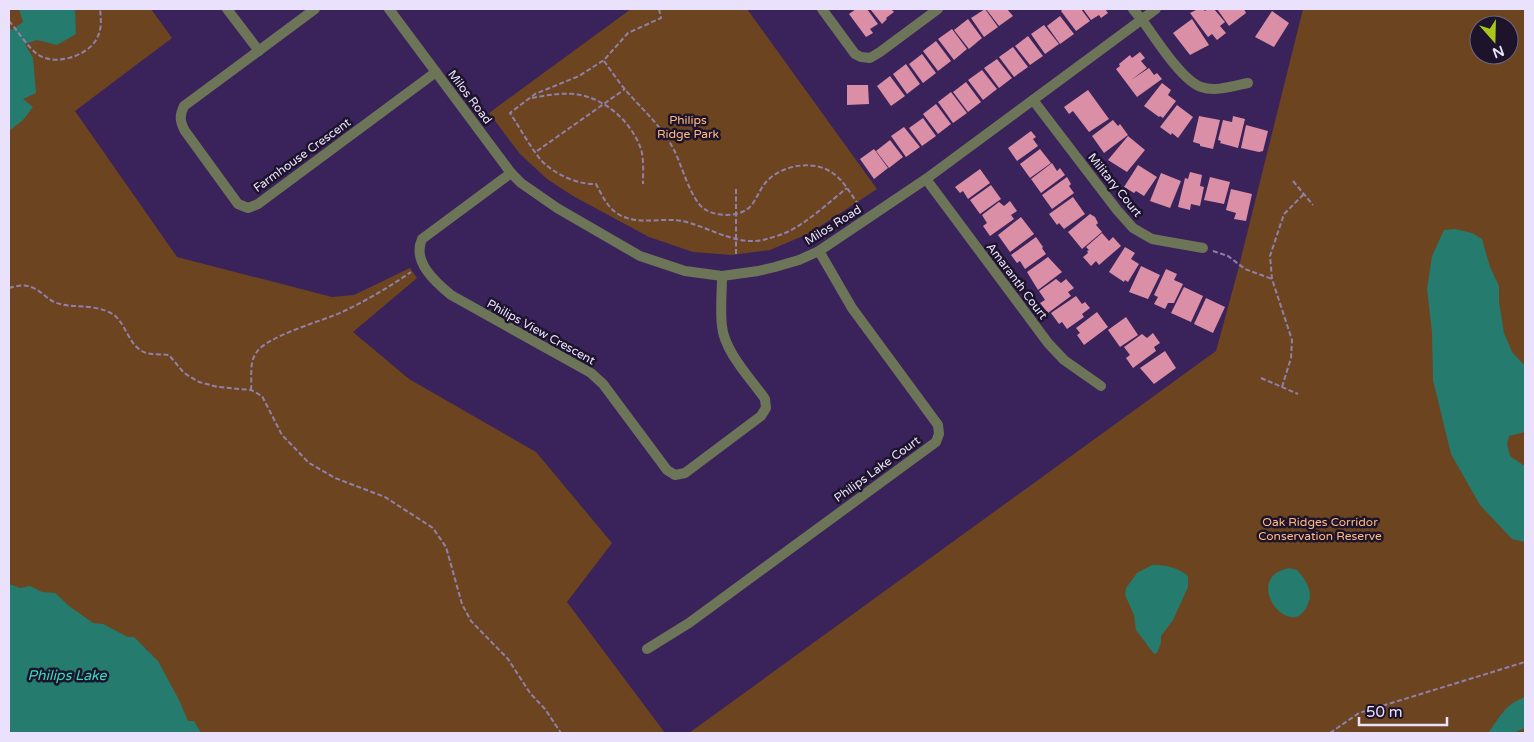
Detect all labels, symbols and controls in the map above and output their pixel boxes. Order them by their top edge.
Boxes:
north arrow [1469,15,1519,65]
text: N [1490,42,1506,62]
street label: Milos Road [445,67,495,127]
park label: Philips Ridge Park [657,113,720,141]
street label: Farmhouse Crescent [251,115,354,195]
street label: Military Court [1085,150,1145,220]
street label: Milos Road [802,202,864,248]
street label: Amaranth Court [984,240,1051,322]
street label: Philips View Crescent [485,296,598,368]
street label: Philips Lake Court [831,433,923,505]
park label: Oak Ridges Corridor Conservation Reserve [1258,515,1382,543]
water label: Philips Lake [28,667,108,684]
scale bar [1359,694,1446,726]
text: 50 m [1366,703,1403,721]

